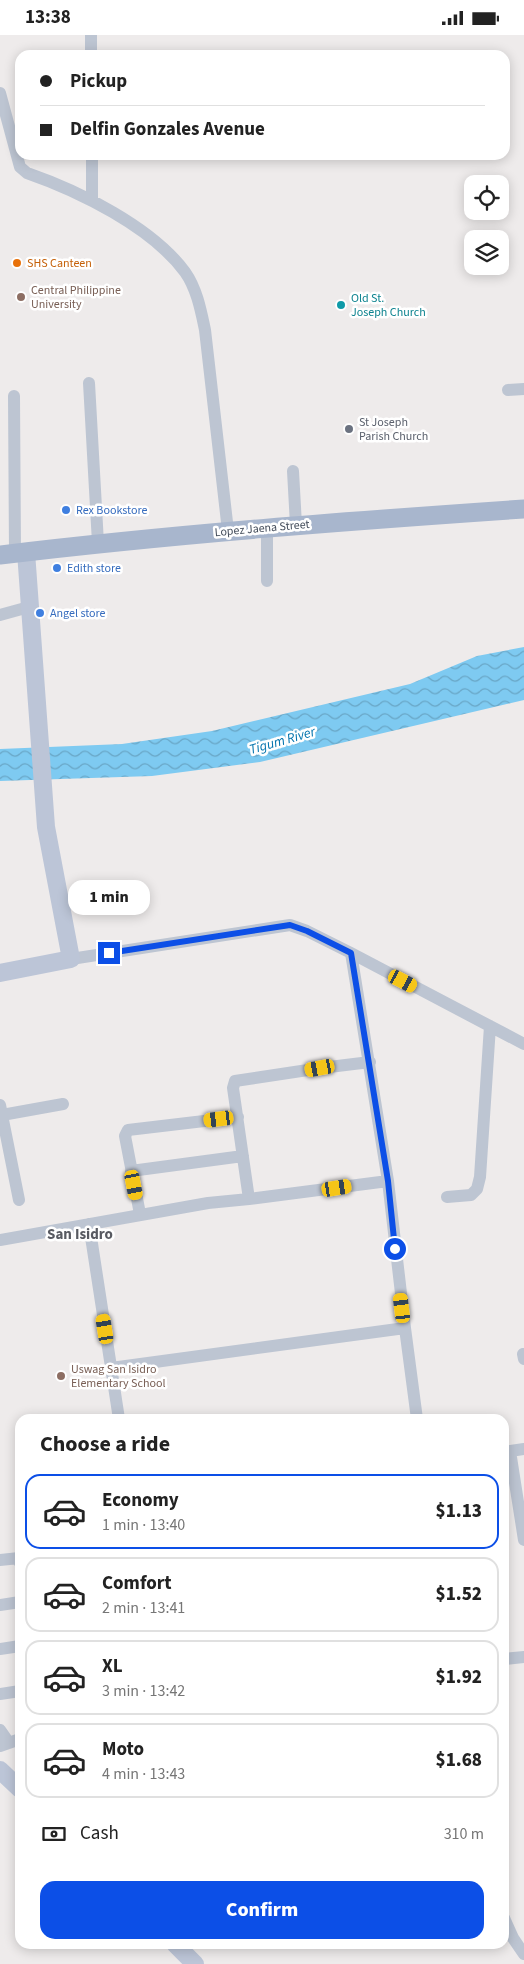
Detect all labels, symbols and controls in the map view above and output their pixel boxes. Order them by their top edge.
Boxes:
text: 13:38 [25,4,71,31]
text: Pickup [70,68,127,95]
text: Delfin Gonzales Avenue [70,116,265,143]
map controls [464,175,509,275]
button: locate [464,175,509,220]
button: layers [464,230,509,275]
place label: SHS Canteen [27,255,92,272]
marker: SHS Canteen [11,257,23,269]
place label: Central Philippine University [31,282,121,313]
place label: Old St. Joseph Church [351,290,426,321]
marker: Central Philippine University [15,291,27,303]
marker: Old St. Joseph Church [335,299,347,311]
place label: St Joseph Parish Church [359,414,428,445]
marker: St Joseph Parish Church [343,423,355,435]
place label: Rex Bookstore [76,502,148,519]
marker: Rex Bookstore [60,504,72,516]
street label: Lopez Jaena Street [214,516,310,541]
place label: Edith store [67,560,121,577]
marker: Edith store [51,562,63,574]
place label: Angel store [50,605,106,622]
marker: Angel store [34,607,46,619]
water label: Tigum River [247,722,319,760]
callout: 1 min [68,881,150,915]
text: 1 min [89,886,129,908]
route end [98,942,120,964]
car [386,967,419,995]
car [303,1058,336,1078]
car [203,1110,234,1128]
car [123,1169,144,1201]
car [321,1178,352,1198]
district label: San Isidro [47,1224,113,1245]
route start [384,1238,406,1260]
car [392,1292,411,1324]
car [95,1313,114,1345]
place label: Uswag San Isidro Elementary School [71,1361,166,1392]
marker: Uswag San Isidro Elementary School [55,1370,67,1382]
text: Choose a ride [40,1428,170,1460]
text: Economy [102,1487,179,1514]
icon: car [42,1489,87,1534]
text: $1.13 [436,1498,482,1525]
text: 1 min · 13:40 [102,1514,185,1536]
text: Comfort [102,1570,172,1597]
icon: car [42,1572,87,1617]
text: $1.52 [436,1581,482,1608]
text: 2 min · 13:41 [102,1597,185,1619]
text: XL [102,1653,123,1680]
icon: car [42,1655,87,1700]
text: $1.92 [436,1664,482,1691]
text: 3 min · 13:42 [102,1680,185,1702]
text: Moto [102,1736,144,1763]
icon: car [42,1738,87,1783]
text: $1.68 [436,1747,482,1774]
text: 4 min · 13:43 [102,1763,185,1785]
icon: cash [40,1820,68,1848]
text: Cash [80,1820,119,1847]
text: 310 m [444,1823,484,1845]
button: Confirm [40,1881,484,1939]

